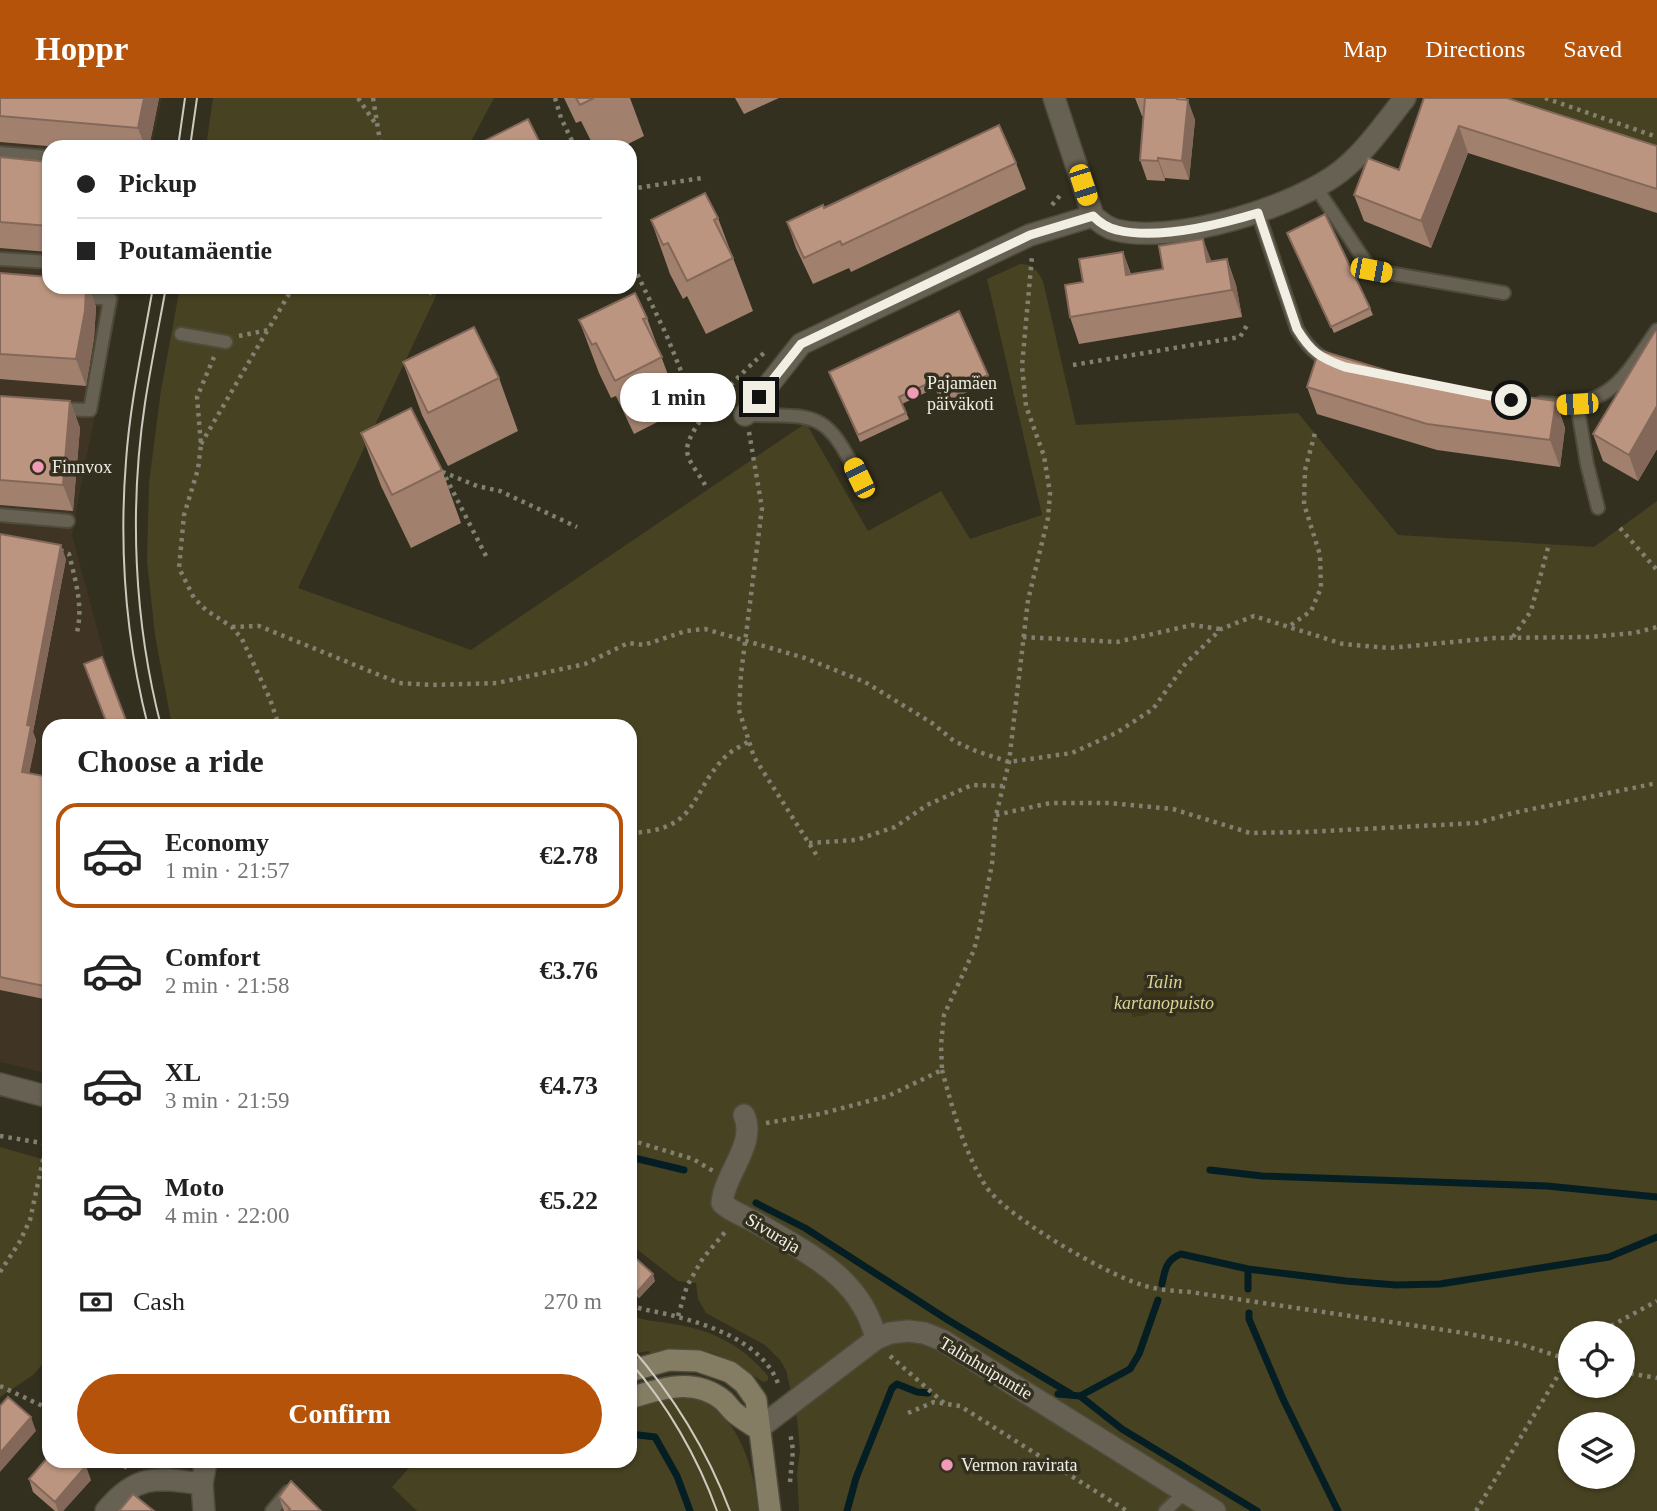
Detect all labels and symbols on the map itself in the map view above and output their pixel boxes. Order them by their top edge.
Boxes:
car [1067,162,1100,208]
car [1349,256,1394,284]
callout: 1 min [619,372,734,422]
place label: Pajamäen päiväkoti [927,373,997,414]
route end [743,381,775,413]
route start [1495,384,1527,416]
marker: Pajamäen päiväkoti [905,385,921,401]
car [1556,392,1599,416]
car [841,455,878,501]
place label: Finnvox [52,457,112,477]
marker: Finnvox [30,459,46,475]
park label: Talin kartanopuisto [1114,972,1214,1013]
street label: Sivuraja [742,1209,804,1257]
street label: Talinhuipuntie [936,1332,1036,1404]
place label: Vermon ravirata [961,1455,1077,1475]
marker: Vermon ravirata [939,1457,955,1473]

